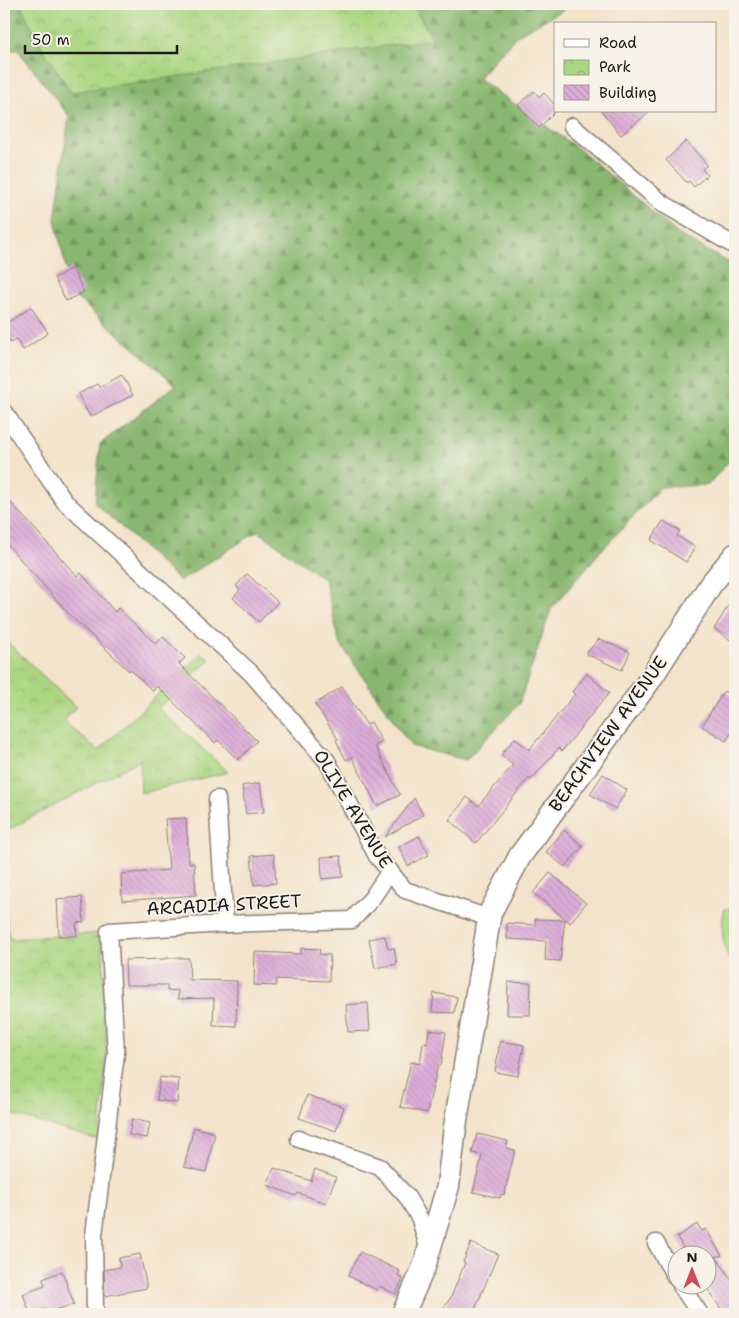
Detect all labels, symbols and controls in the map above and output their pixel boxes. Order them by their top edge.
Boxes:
scale bar [25,22,178,54]
legend [554,22,716,112]
text: 50 m [32,30,70,50]
text: Road [599,33,637,53]
text: Park [599,57,631,77]
text: Building [599,83,656,103]
street label: BEACHVIEW AVENUE [543,651,673,817]
street label: OLIVE AVENUE [308,745,398,873]
street label: ARCADIA STREET [146,889,302,921]
north arrow [666,1246,716,1296]
text: N [686,1248,698,1266]

